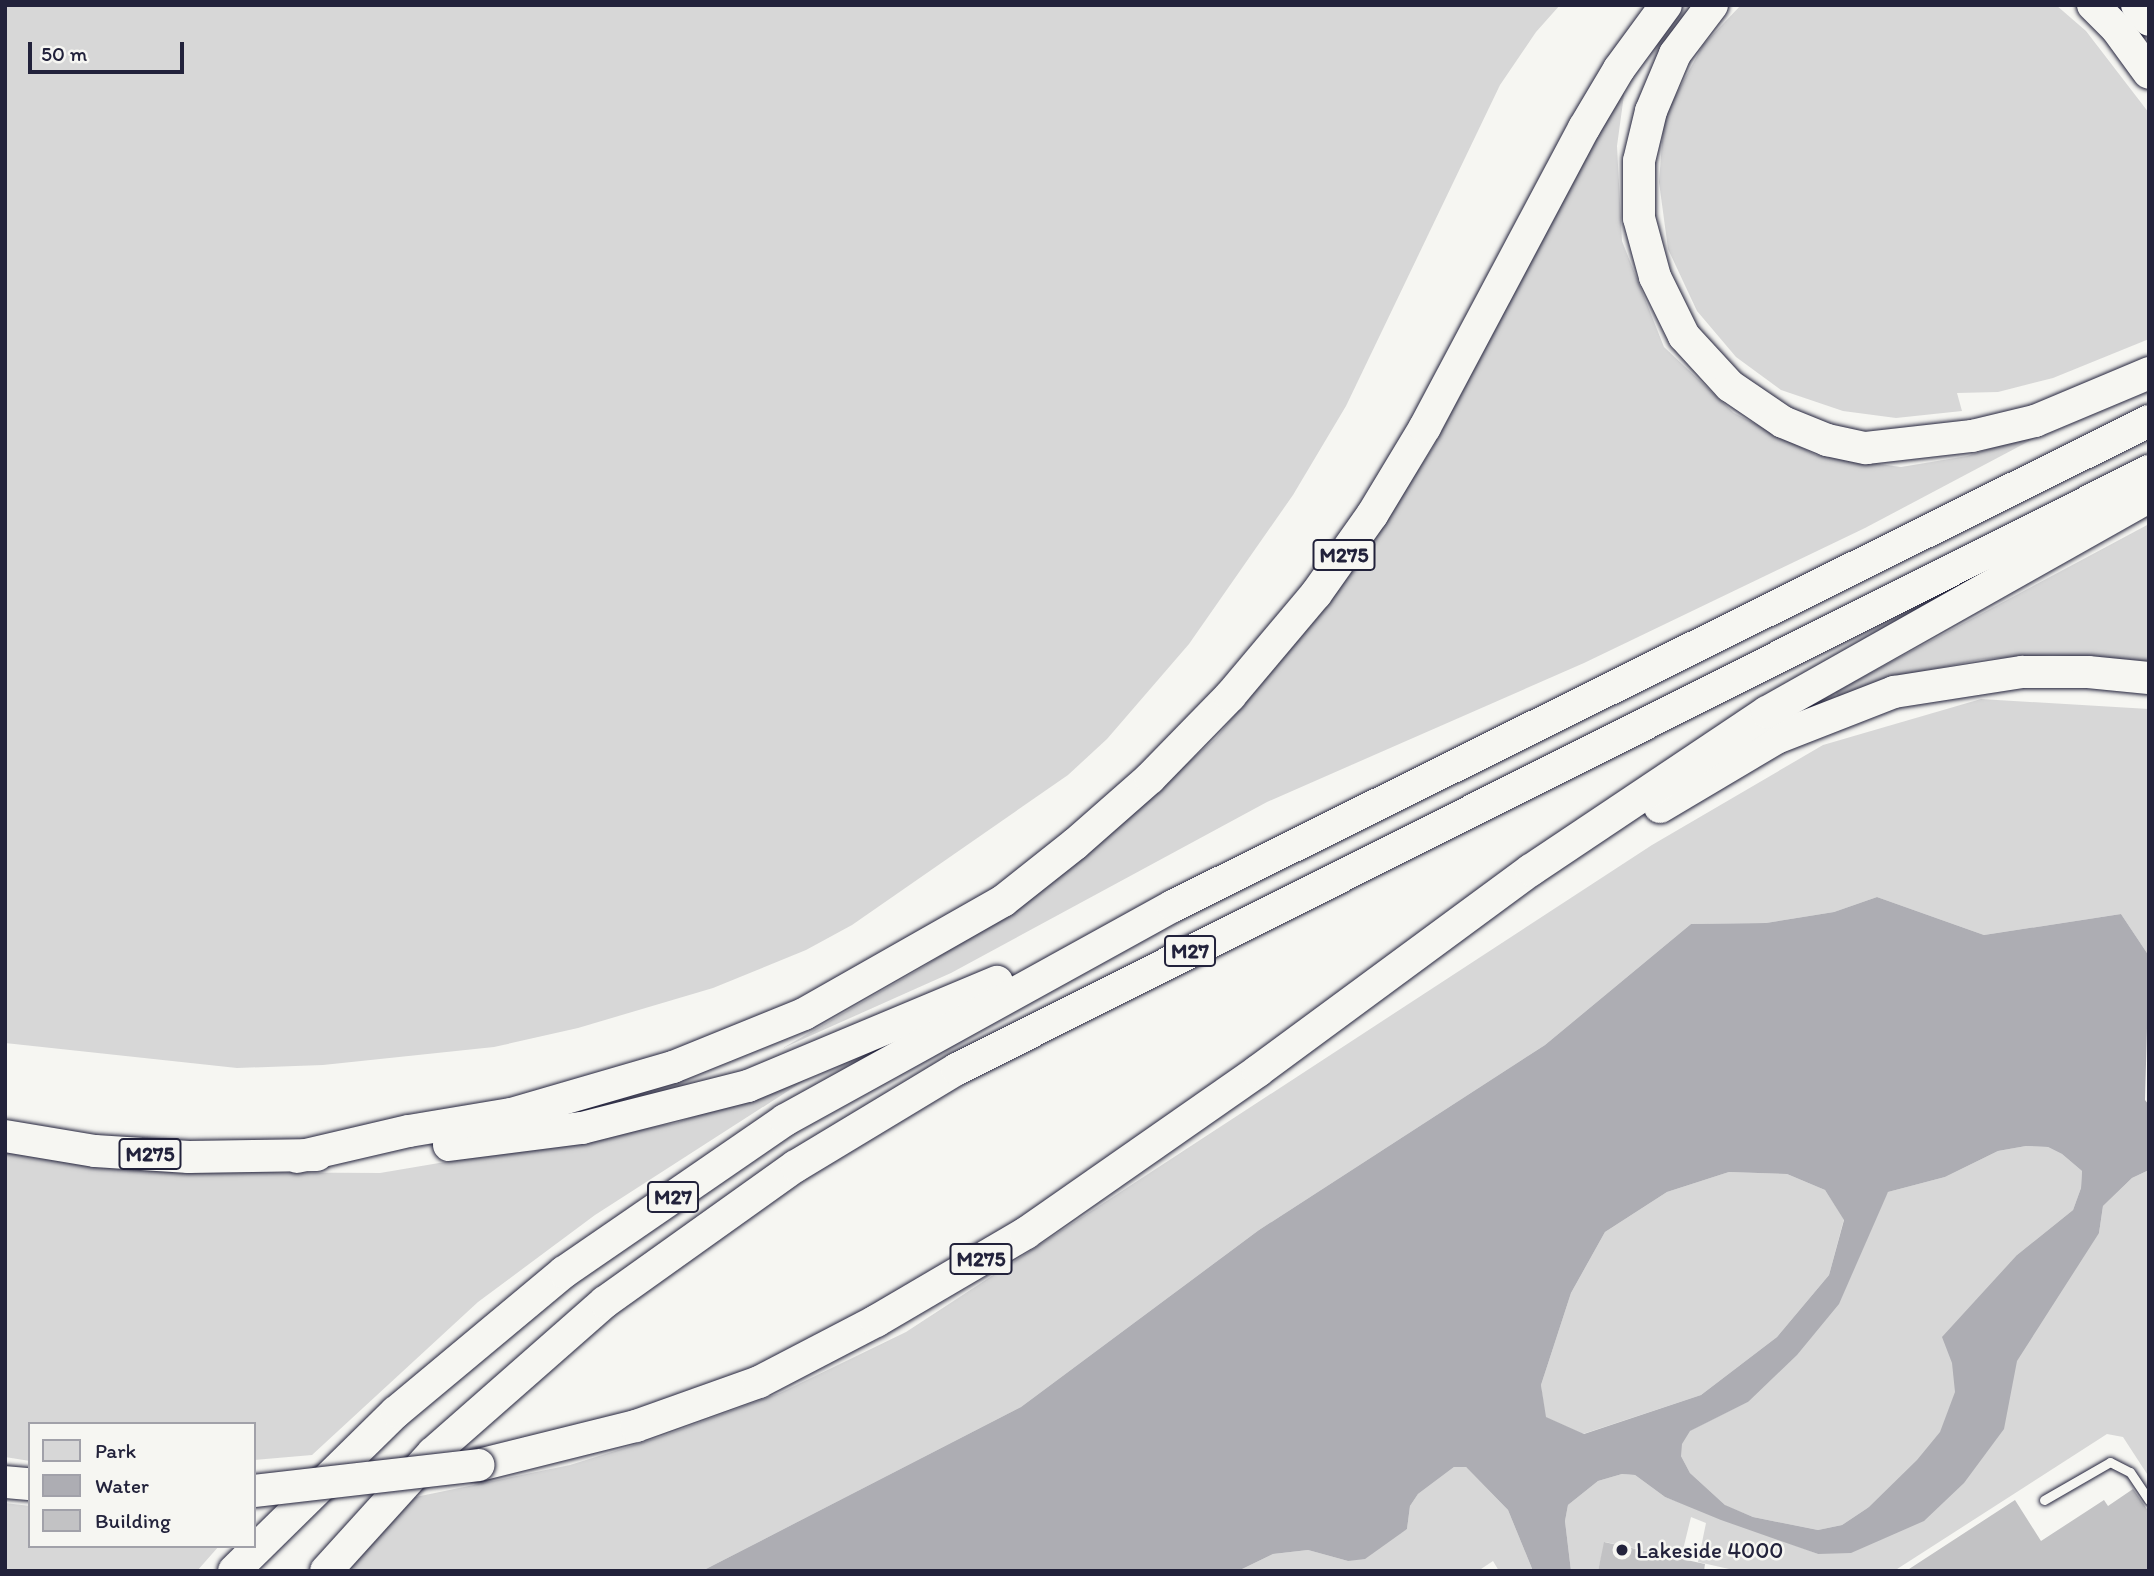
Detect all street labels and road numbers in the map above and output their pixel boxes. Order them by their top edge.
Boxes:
road number: M275 [1312,538,1376,572]
road number: M27 [1164,934,1216,968]
road number: M275 [118,1136,182,1172]
road number: M27 [647,1180,699,1214]
road number: M275 [950,1242,1012,1276]

